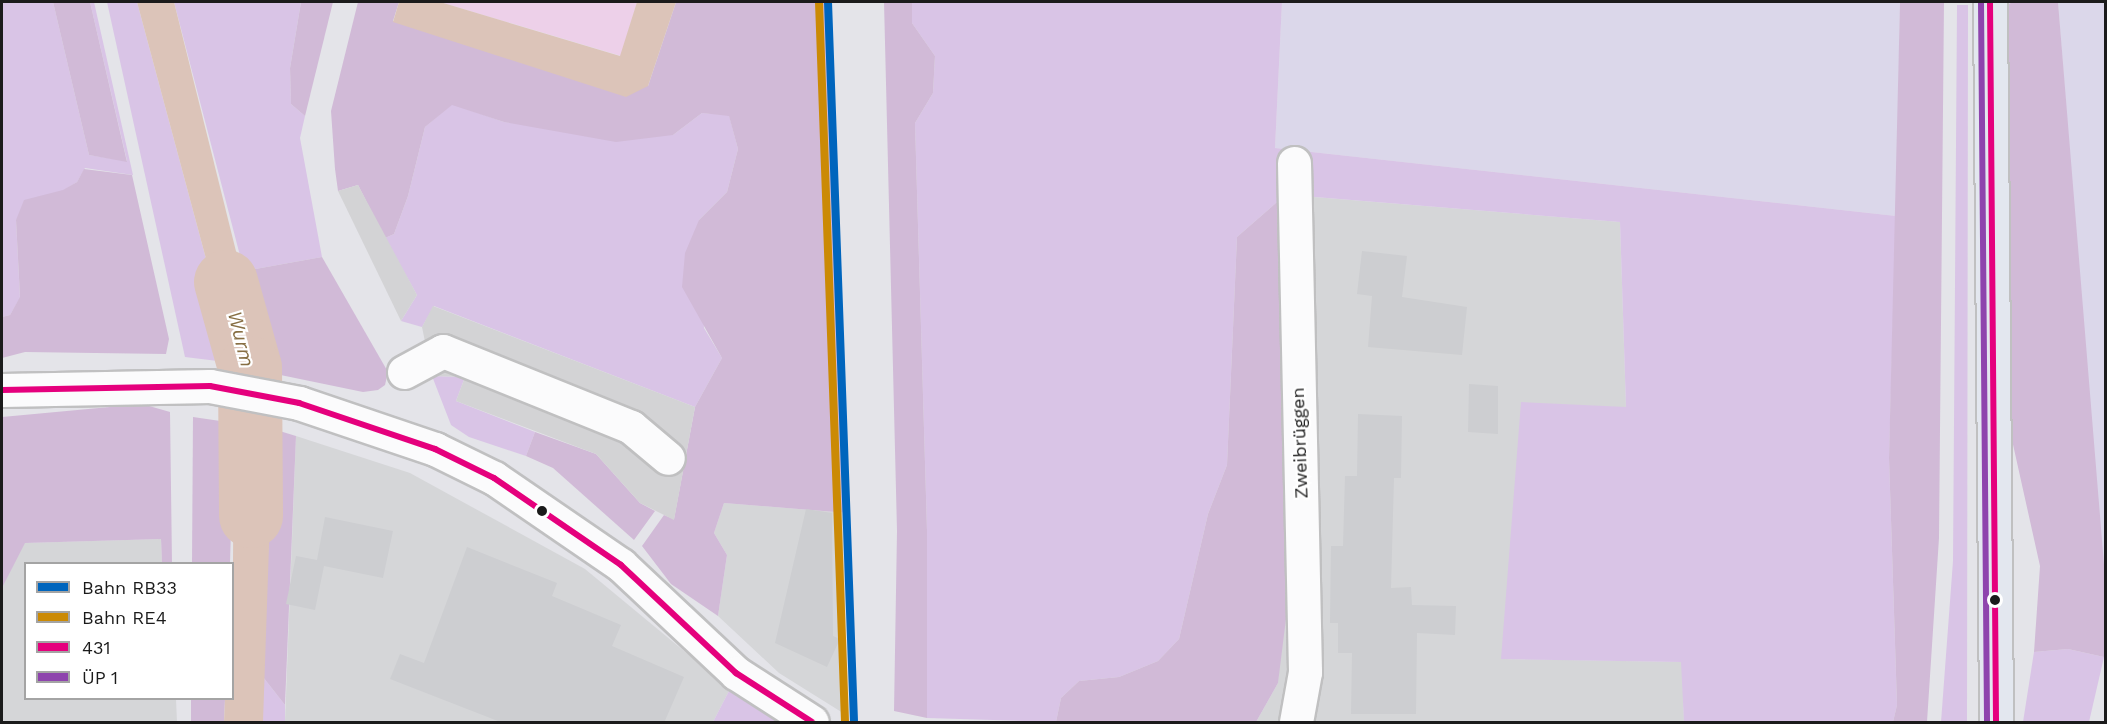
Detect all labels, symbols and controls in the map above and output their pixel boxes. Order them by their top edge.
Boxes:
water label: Wurm [222,309,260,369]
street label: Zweibrüggen [1287,387,1313,499]
unlabelled marker [536,505,548,517]
legend [24,562,234,700]
text: Bahn RB33 [82,577,177,598]
unlabelled marker [1989,594,2001,606]
text: Bahn RE4 [82,607,167,628]
text: 431 [82,637,111,658]
text: ÜP 1 [82,667,118,688]

